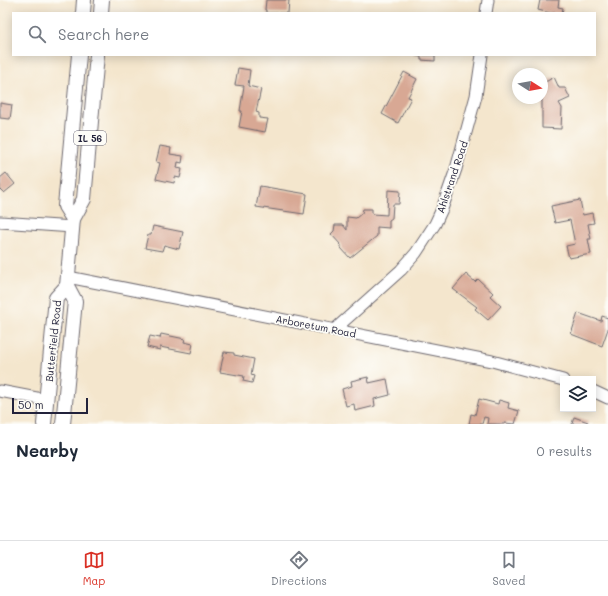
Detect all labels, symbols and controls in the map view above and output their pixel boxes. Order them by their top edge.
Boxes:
search box [12,12,596,56]
icon: search [26,23,48,45]
text: Search here [58,24,149,44]
north arrow [512,68,548,104]
road number: IL 56 [74,131,106,145]
street label: Ahlstrand Road [433,139,471,215]
street label: Butterfield Road [42,300,64,382]
street label: Arboretum Road [275,311,357,341]
map controls [560,376,596,412]
button: layers [560,376,596,412]
scale bar [12,396,88,415]
text: 50 m [18,397,44,412]
text: Nearby [16,439,78,461]
text: 0 results [537,442,592,459]
tab: Map [83,549,105,588]
tab: Directions [271,549,327,588]
tab: Saved [492,549,525,588]

